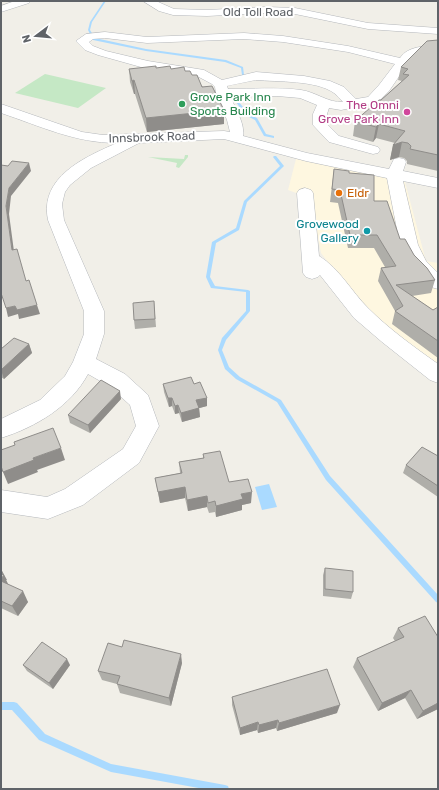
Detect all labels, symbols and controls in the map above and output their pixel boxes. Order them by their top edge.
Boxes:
street label: Old Toll Road [223,5,293,19]
north arrow [16,16,56,56]
text: N [20,33,34,44]
place label: Grove Park Inn Sports Building [190,90,275,118]
place label: The Omni Grove Park Inn [318,98,399,126]
marker: Grove Park Inn Sports Building [177,99,187,109]
marker: The Omni Grove Park Inn [402,107,412,117]
street label: Innsbrook Road [108,128,196,146]
place label: Eldr [347,186,369,200]
marker: Eldr [334,188,344,198]
place label: Grovewood Gallery [296,217,359,245]
marker: Grovewood Gallery [362,226,372,236]

